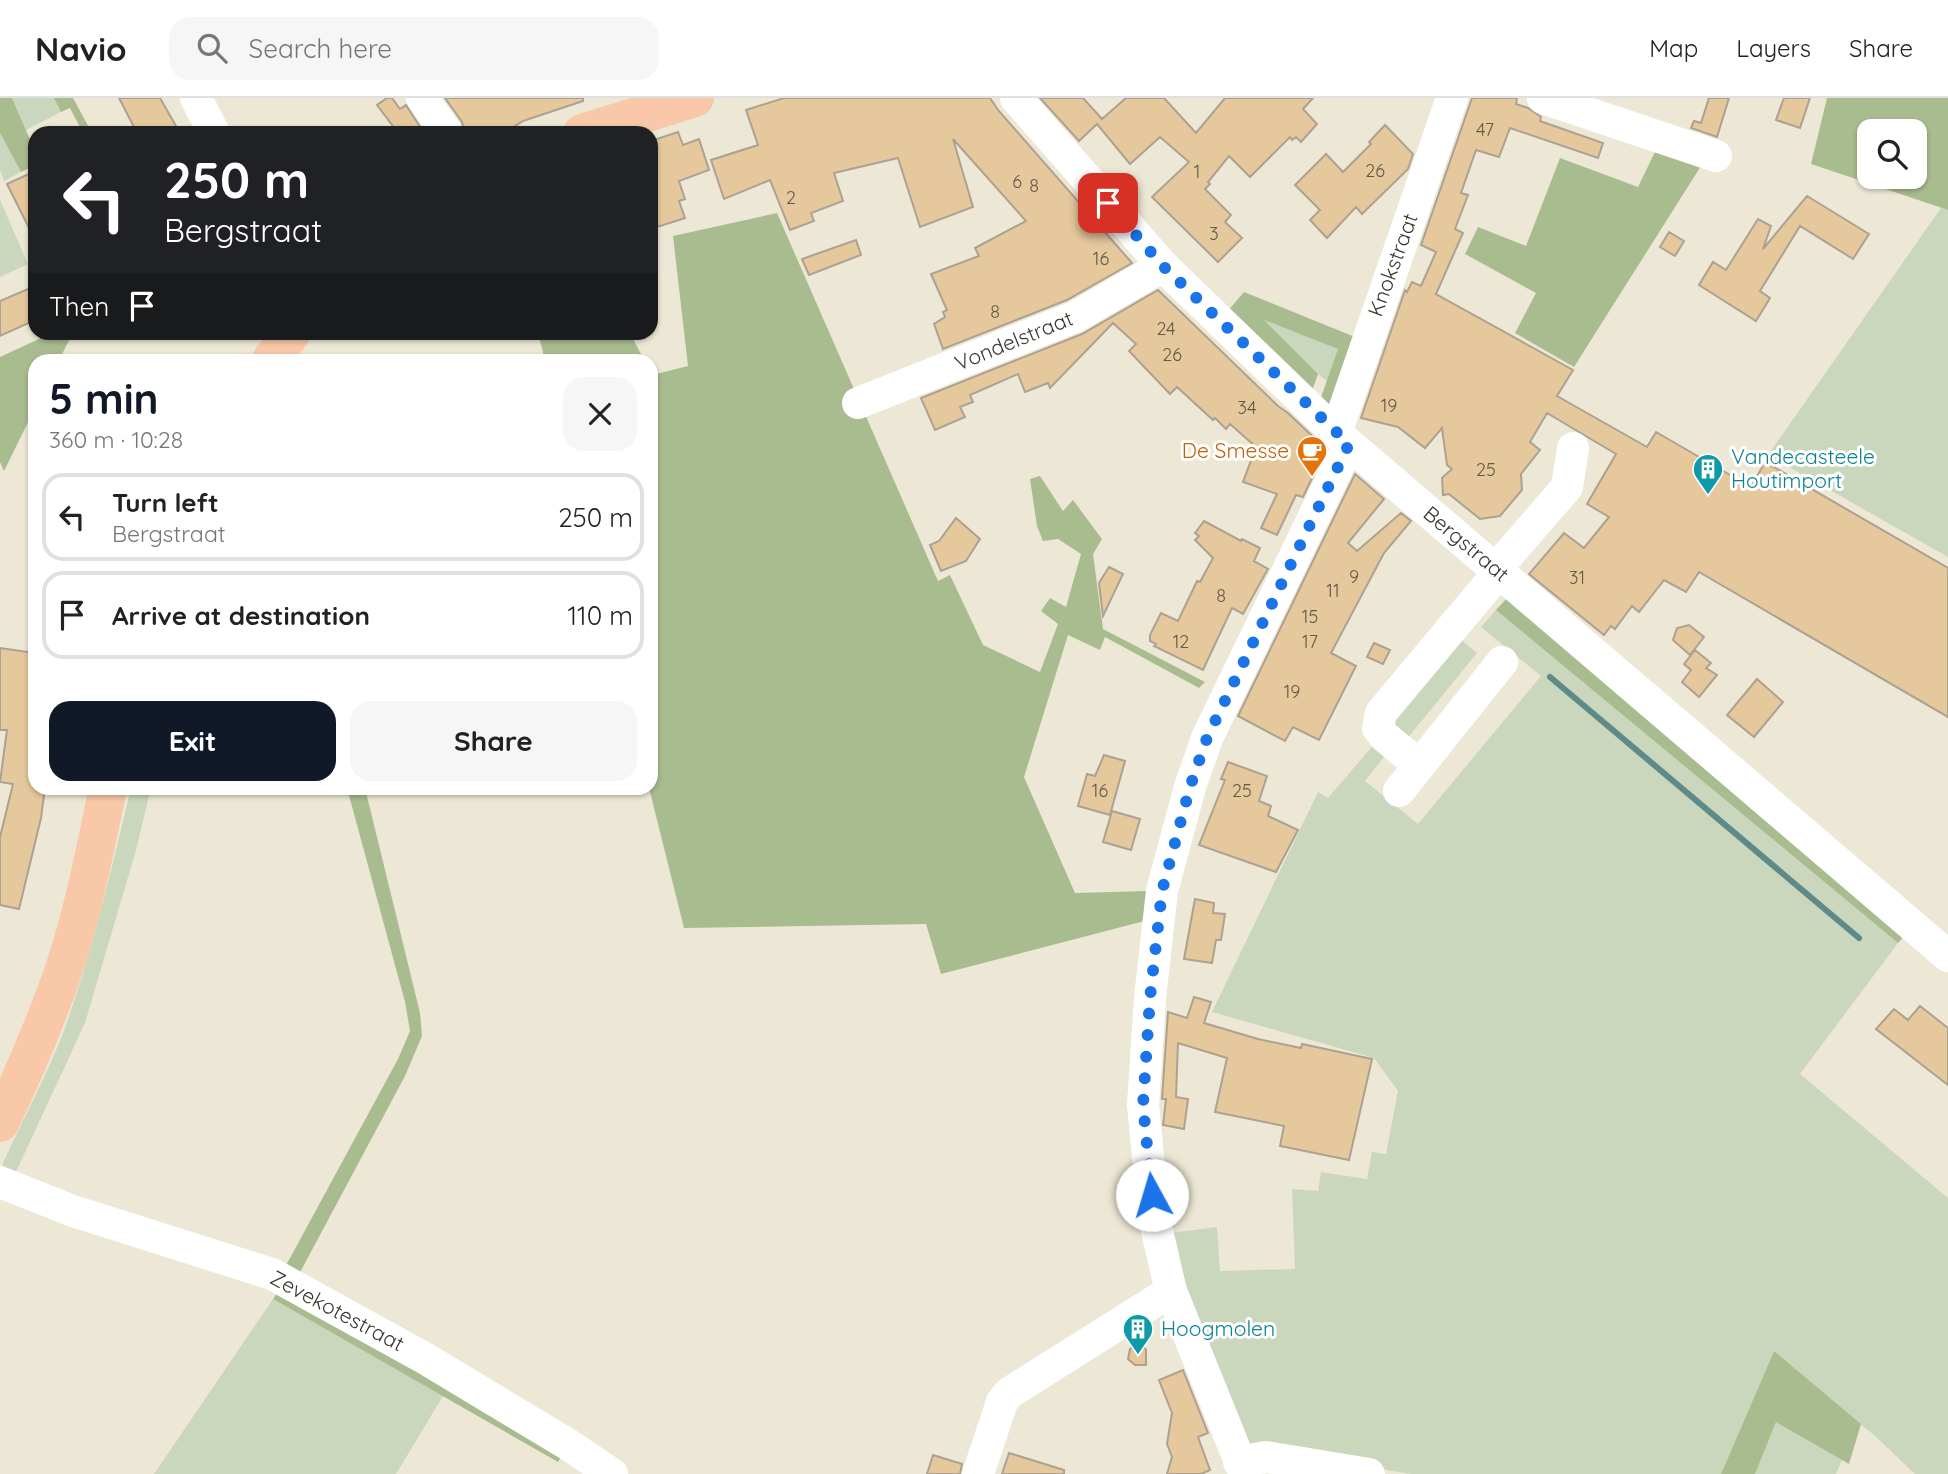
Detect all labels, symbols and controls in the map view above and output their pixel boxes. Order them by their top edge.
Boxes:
search box [169,17,659,80]
text: Navio [35,28,127,69]
icon: search [193,29,231,67]
text: Search here [249,32,392,65]
text: Map [1649,33,1698,63]
text: Layers [1736,33,1811,63]
text: Share [1849,33,1913,63]
house number: 47 [1476,118,1494,141]
map controls [1857,119,1927,189]
button: search [1857,119,1927,189]
text: 250 m [164,149,309,210]
icon: left [49,154,140,245]
house number: 26 [1365,159,1385,182]
house number: 1 [1194,160,1200,183]
house number: 6 [1012,170,1022,193]
pin [1078,173,1138,233]
house number: 8 [1029,174,1039,197]
icon: arrive [1089,184,1127,222]
house number: 2 [786,186,796,209]
text: Bergstraat [164,210,322,250]
street label: Knokstraat [1361,210,1423,320]
house number: 3 [1209,222,1219,245]
house number: 16 [1093,247,1109,270]
icon: arrive [123,287,161,325]
text: Then [49,290,109,323]
house number: 8 [990,300,1000,323]
street label: Vondelstraat [951,305,1077,376]
house number: 24 [1156,317,1176,340]
house number: 26 [1162,343,1182,366]
text: 5 min [49,372,159,425]
button: close [563,377,637,451]
house number: 19 [1381,394,1397,417]
house number: 34 [1238,396,1256,419]
text: 360 m · 10:28 [49,425,183,454]
cafe icon: De Smesse [1295,434,1329,478]
place label: De Smesse [1182,437,1289,463]
place label: Vandecasteele Houtimport [1731,443,1875,493]
building icon: Vandecasteele Houtimport [1691,452,1725,496]
house number: 25 [1476,458,1496,481]
text: Turn left [112,486,219,519]
icon: left [53,498,91,536]
street label: Bergstraat [1419,500,1515,587]
text: 250 m [558,501,633,534]
text: Bergstraat [112,519,226,548]
house number: 9 [1349,565,1359,588]
house number: 31 [1569,566,1585,589]
house number: 11 [1326,579,1340,602]
house number: 8 [1216,584,1226,607]
icon: arrive [53,596,91,634]
text: Arrive at destination [112,599,370,632]
text: 110 m [567,599,633,632]
house number: 15 [1302,605,1318,628]
house number: 12 [1173,630,1189,653]
house number: 17 [1302,630,1318,653]
house number: 19 [1284,680,1300,703]
button: Exit [49,701,336,781]
button: Share [350,701,637,781]
house number: 16 [1092,779,1108,802]
house number: 25 [1232,779,1252,802]
position arrow [1115,1158,1189,1232]
street label: Zevekotestraat [266,1264,409,1356]
building icon: Hoogmolen [1121,1312,1155,1356]
place label: Hoogmolen [1161,1315,1275,1341]

